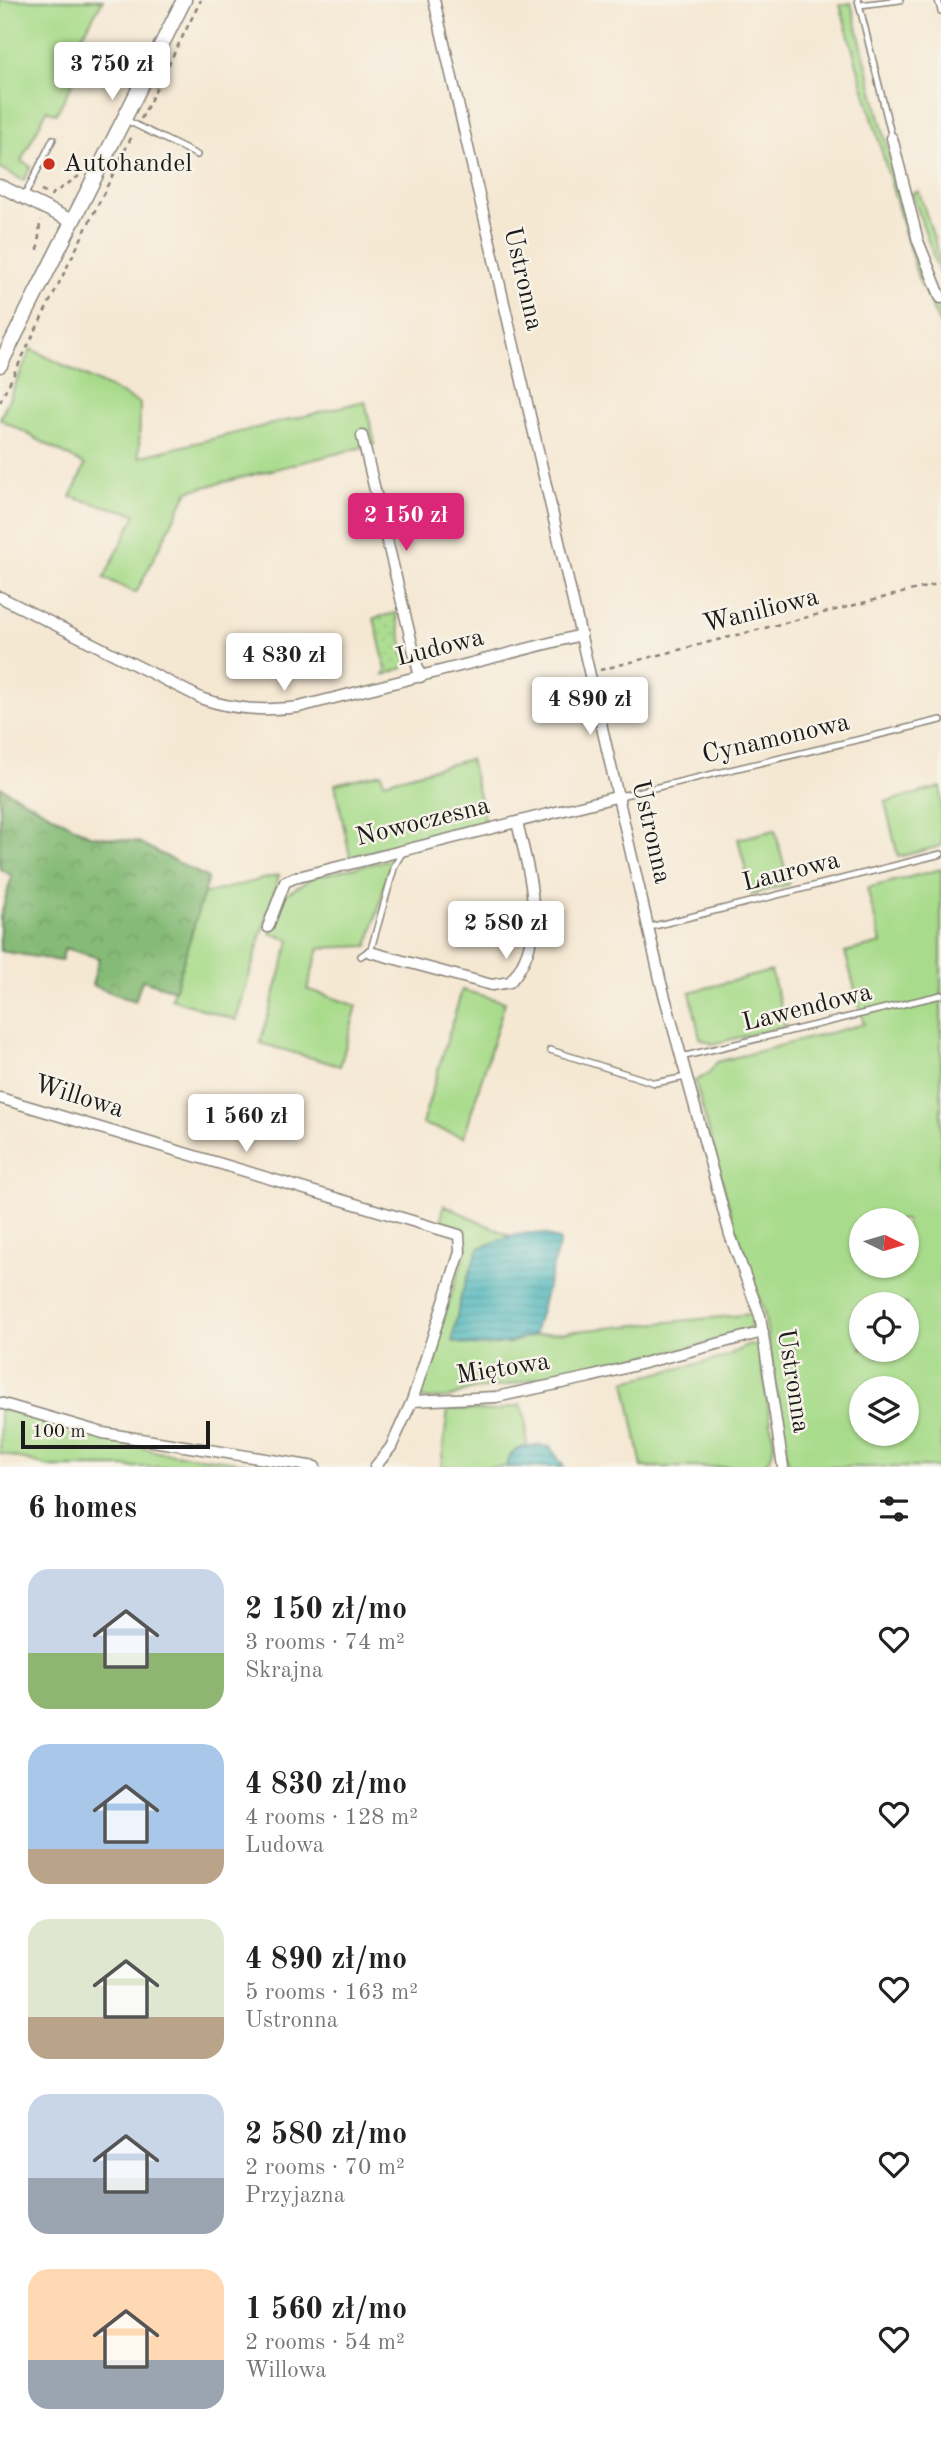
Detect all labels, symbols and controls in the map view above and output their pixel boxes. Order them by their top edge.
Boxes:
pin: 3 750 zł [40,42,184,102]
text: 3 750 zł [70,53,154,76]
place label: Autohandel [63,151,192,177]
marker: Autohandel [41,156,57,172]
street label: Ustronna [499,225,548,333]
pin: 2 150 zł [334,494,478,553]
text: 2 150 zł [364,504,448,527]
street label: Waniliowa [700,584,822,638]
street label: Ludowa [393,625,487,671]
pin: 4 830 zł [212,634,356,693]
text: 4 830 zł [242,644,326,667]
pin: 4 890 zł [518,678,662,737]
text: 4 890 zł [548,688,632,711]
street label: Cynamonowa [700,709,852,769]
street label: Ustronna [627,778,676,886]
street label: Nowoczesna [353,793,493,851]
street label: Laurowa [740,847,843,897]
pin: 2 580 zł [434,902,578,961]
text: 2 580 zł [464,912,548,935]
street label: Lawendowa [739,979,875,1037]
street label: Willowa [31,1071,127,1123]
pin: 1 560 zł [174,1094,318,1154]
text: 1 560 zł [204,1105,288,1128]
north arrow [849,1208,919,1278]
map controls [849,1208,919,1446]
button: locate [849,1292,919,1362]
street label: Ustronna [772,1327,814,1435]
street label: Miętowa [454,1349,552,1389]
button: layers [849,1376,919,1446]
scale bar [21,1418,210,1450]
text: 100 m [32,1423,85,1442]
icon: filters [875,1490,913,1528]
text: 6 homes [28,1494,137,1524]
text: 2 150 zł/mo [245,1595,407,1625]
icon: home [84,1597,168,1681]
icon: heart [875,1620,913,1658]
text: 3 rooms · 74 m² [245,1631,405,1654]
text: Skrajna [245,1659,323,1682]
text: 4 830 zł/mo [245,1770,407,1800]
icon: home [84,1772,168,1856]
icon: heart [875,1795,913,1833]
text: 4 rooms · 128 m² [245,1806,418,1829]
text: Ludowa [245,1834,324,1857]
text: 4 890 zł/mo [245,1945,407,1975]
icon: home [84,1947,168,2031]
icon: heart [875,1970,913,2008]
text: 5 rooms · 163 m² [245,1981,418,2004]
text: Ustronna [245,2009,338,2032]
text: 2 580 zł/mo [245,2120,407,2150]
icon: home [84,2122,168,2206]
icon: heart [875,2145,913,2183]
text: 2 rooms · 70 m² [245,2156,405,2179]
text: Przyjazna [245,2184,345,2207]
text: 1 560 zł/mo [245,2295,407,2325]
icon: home [84,2297,168,2381]
icon: heart [875,2320,913,2358]
text: 2 rooms · 54 m² [245,2331,405,2354]
text: Willowa [245,2359,327,2382]

